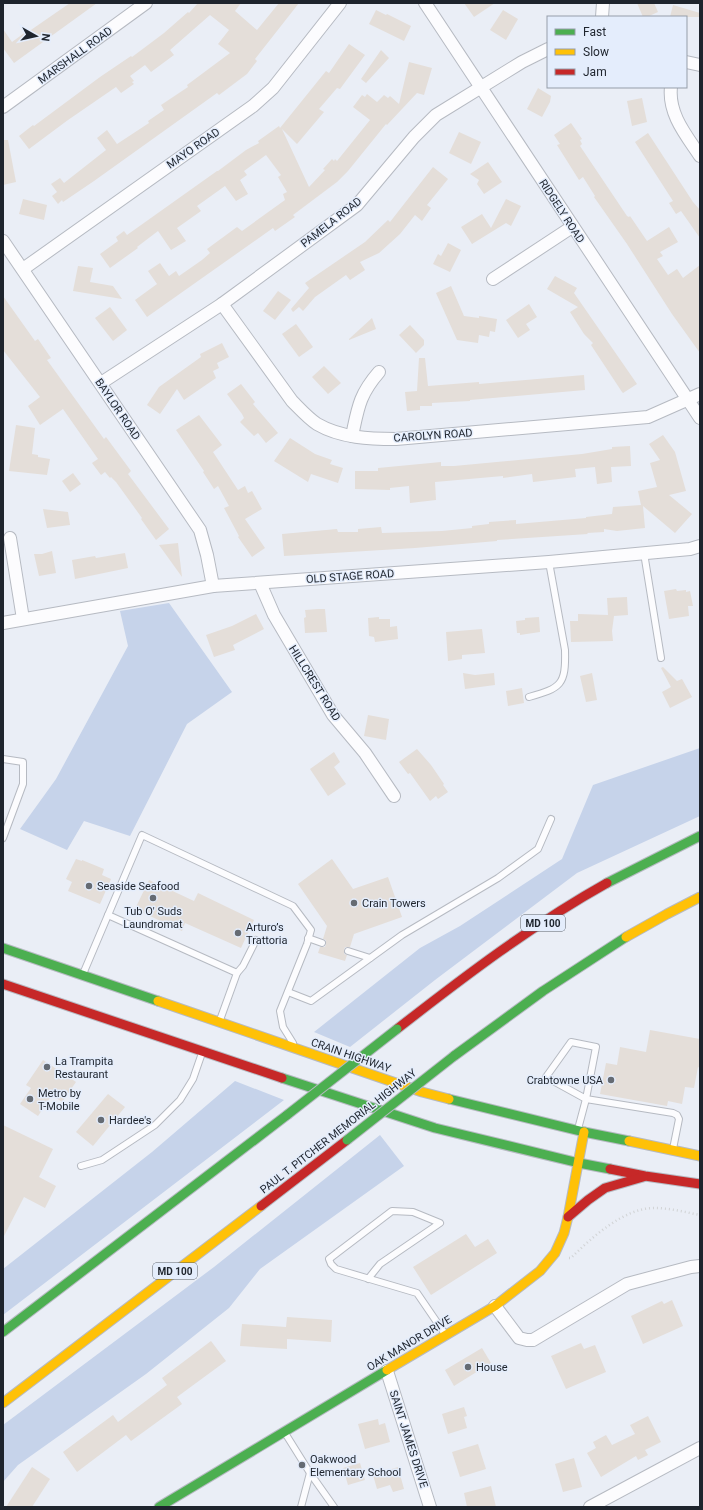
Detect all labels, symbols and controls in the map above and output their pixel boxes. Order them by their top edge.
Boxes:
north arrow [16,16,56,56]
legend [547,16,687,88]
street label: MARSHALL ROAD [36,24,115,87]
text: Fast [583,25,606,39]
text: N [38,33,52,42]
text: Slow [583,45,609,59]
text: Jam [583,65,607,79]
street label: MAYO ROAD [164,125,222,171]
street label: RIDGELY ROAD [536,177,587,246]
street label: PAMELA ROAD [298,195,364,250]
street label: BAYLOR ROAD [92,376,143,443]
street label: CAROLYN ROAD [393,426,473,445]
street label: OLD STAGE ROAD [306,567,395,586]
street label: HILLCREST ROAD [286,643,343,724]
place label: Seaside Seafood [97,880,179,893]
marker: Seaside Seafood [84,881,94,891]
marker: Tub O' Suds Laundromat [148,893,158,903]
place label: Crain Towers [362,897,426,910]
marker: Crain Towers [349,898,359,908]
place label: Tub O' Suds Laundromat [123,905,183,931]
road number: MD 100 [521,915,565,931]
place label: Arturo’s Trattoria [246,921,287,947]
marker: Arturo’s Trattoria [233,928,243,938]
street label: CRAIN HIGHWAY [309,1036,393,1075]
place label: La Trampita Restaurant [55,1055,113,1081]
marker: La Trampita Restaurant [42,1062,52,1072]
street label: PAUL T. PITCHER MEMORIAL HIGHWAY [258,1066,419,1196]
place label: Crabtowne USA [527,1074,604,1087]
marker: Crabtowne USA [606,1075,616,1085]
place label: Metro by T-Mobile [38,1087,82,1113]
marker: Metro by T-Mobile [25,1094,35,1104]
place label: Hardee's [109,1114,152,1127]
marker: Hardee's [96,1115,106,1125]
road number: MD 100 [153,1263,197,1279]
street label: OAK MANOR DRIVE [365,1313,454,1374]
place label: House [476,1361,508,1374]
marker: House [463,1362,473,1372]
street label: SAINT JAMES DRIVE [387,1389,430,1490]
place label: Oakwood Elementary School [310,1453,401,1479]
marker: Oakwood Elementary School [297,1460,307,1470]

